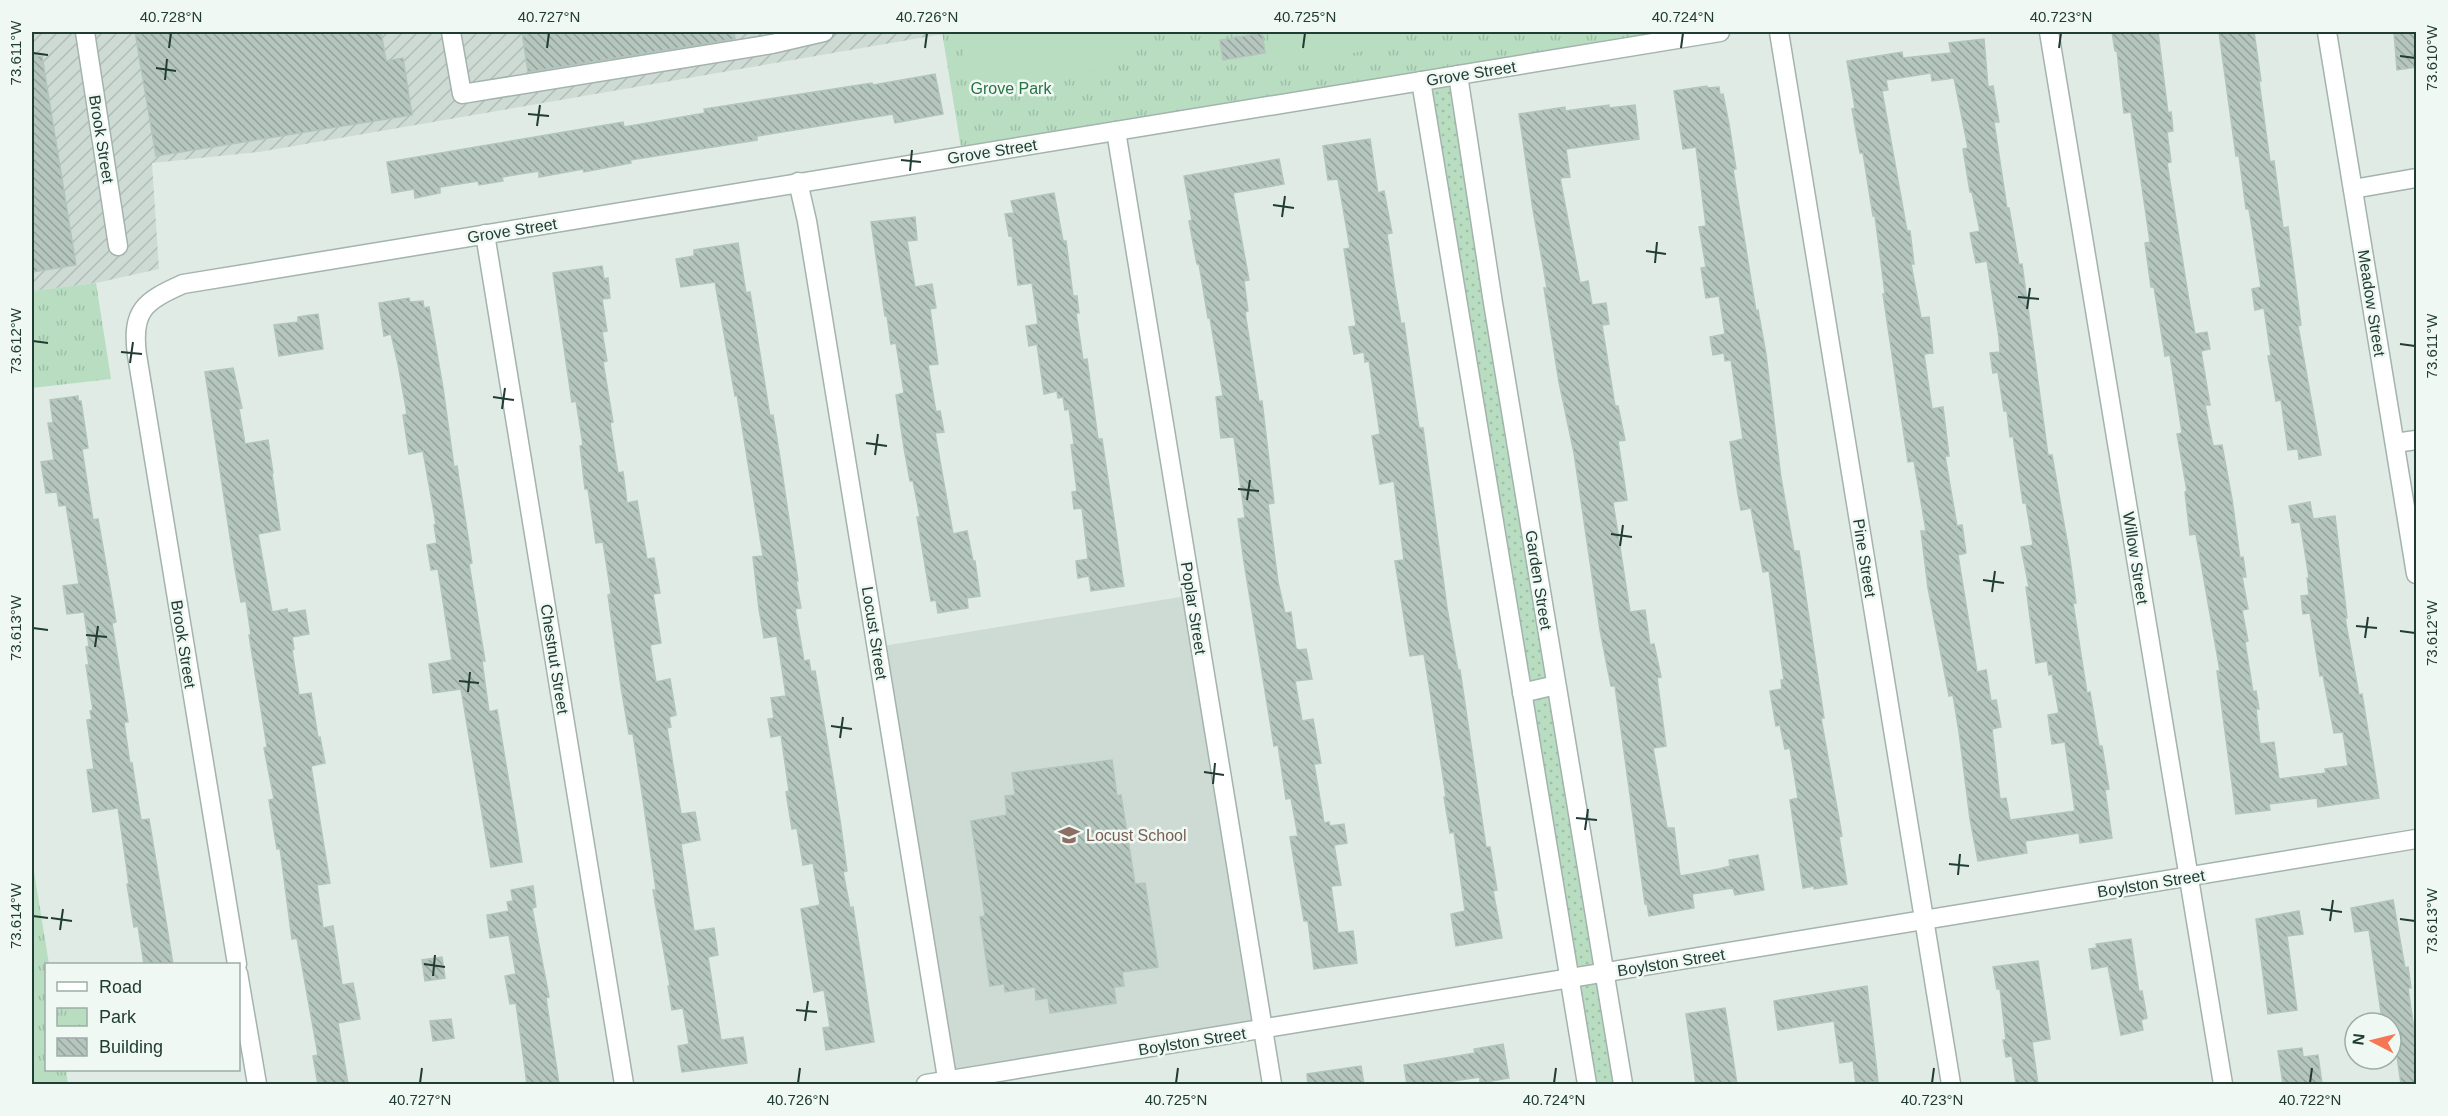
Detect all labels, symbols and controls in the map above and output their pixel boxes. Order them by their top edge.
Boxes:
text: 40.728°N [140,8,202,25]
text: 40.727°N [518,8,580,25]
text: 40.726°N [896,8,958,25]
text: 40.725°N [1274,8,1336,25]
text: 40.724°N [1652,8,1714,25]
text: 40.723°N [2030,8,2092,25]
text: 73.611°W [7,20,24,85]
text: 73.610°W [2423,24,2440,91]
street label: Grove Street [1425,58,1518,89]
park label: Grove Park [971,80,1052,97]
street label: Brook Street [86,94,117,185]
street label: Grove Street [946,136,1039,167]
street label: Grove Street [466,215,559,246]
street label: Meadow Street [2355,249,2388,358]
text: 73.612°W [7,307,24,374]
text: 73.611°W [2423,313,2440,378]
street label: Willow Street [2120,511,2151,606]
street label: Pine Street [1850,518,1879,599]
street label: Garden Street [1522,529,1555,632]
street label: Poplar Street [1178,561,1209,656]
street label: Locust Street [859,585,890,682]
text: 73.613°W [7,594,24,661]
street label: Brook Street [168,599,199,690]
text: 73.612°W [2423,599,2440,666]
street label: Chestnut Street [537,603,572,716]
school or university icon: Locust School [1057,823,1081,847]
place label: Locust School [1086,827,1187,844]
street label: Boylston Street [2096,867,2207,900]
text: 73.614°W [7,882,24,949]
text: 73.613°W [2423,887,2440,954]
street label: Boylston Street [1616,946,1727,979]
legend [45,963,240,1071]
text: Road [99,977,142,997]
text: Park [99,1007,137,1027]
north arrow [2343,1011,2403,1071]
street label: Boylston Street [1137,1025,1248,1058]
text: N [2349,1032,2368,1046]
text: Building [99,1037,163,1057]
text: 40.727°N [389,1091,451,1108]
text: 40.726°N [767,1091,829,1108]
text: 40.725°N [1145,1091,1207,1108]
text: 40.724°N [1523,1091,1585,1108]
text: 40.723°N [1901,1091,1963,1108]
text: 40.722°N [2279,1091,2341,1108]

